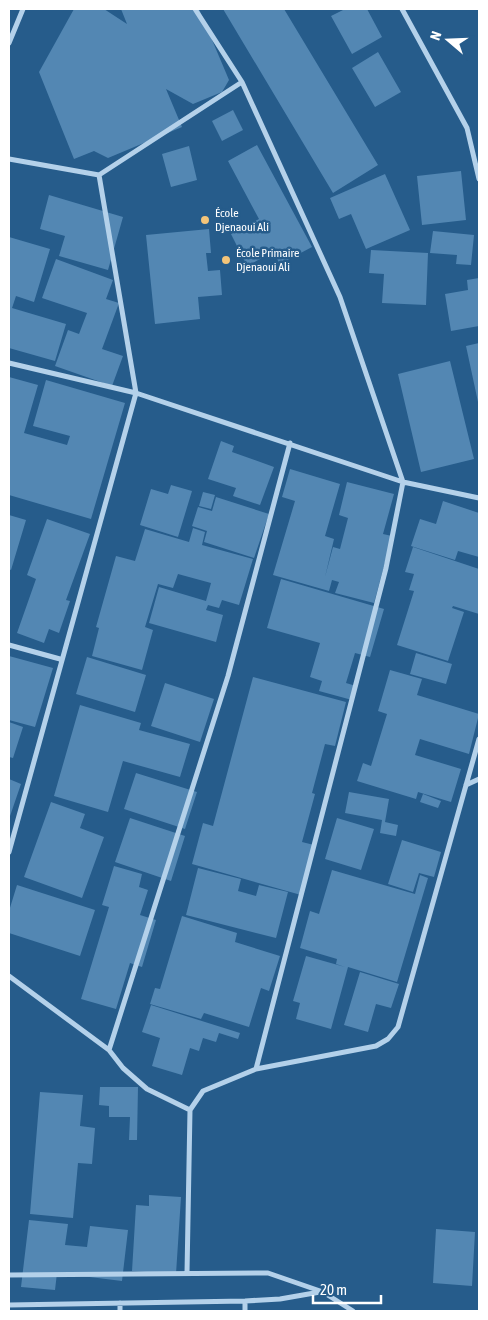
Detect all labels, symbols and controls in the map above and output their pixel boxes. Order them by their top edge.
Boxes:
north arrow [423,15,473,65]
text: N [427,29,445,42]
place label: École Djenaoui Ali [215,206,269,234]
marker: École Djenaoui Ali [199,214,211,226]
place label: École Primaire Djenaoui Ali [236,246,300,274]
marker: École Primaire Djenaoui Ali [220,254,232,266]
scale bar [313,1272,380,1304]
text: 20 m [320,1281,347,1298]

